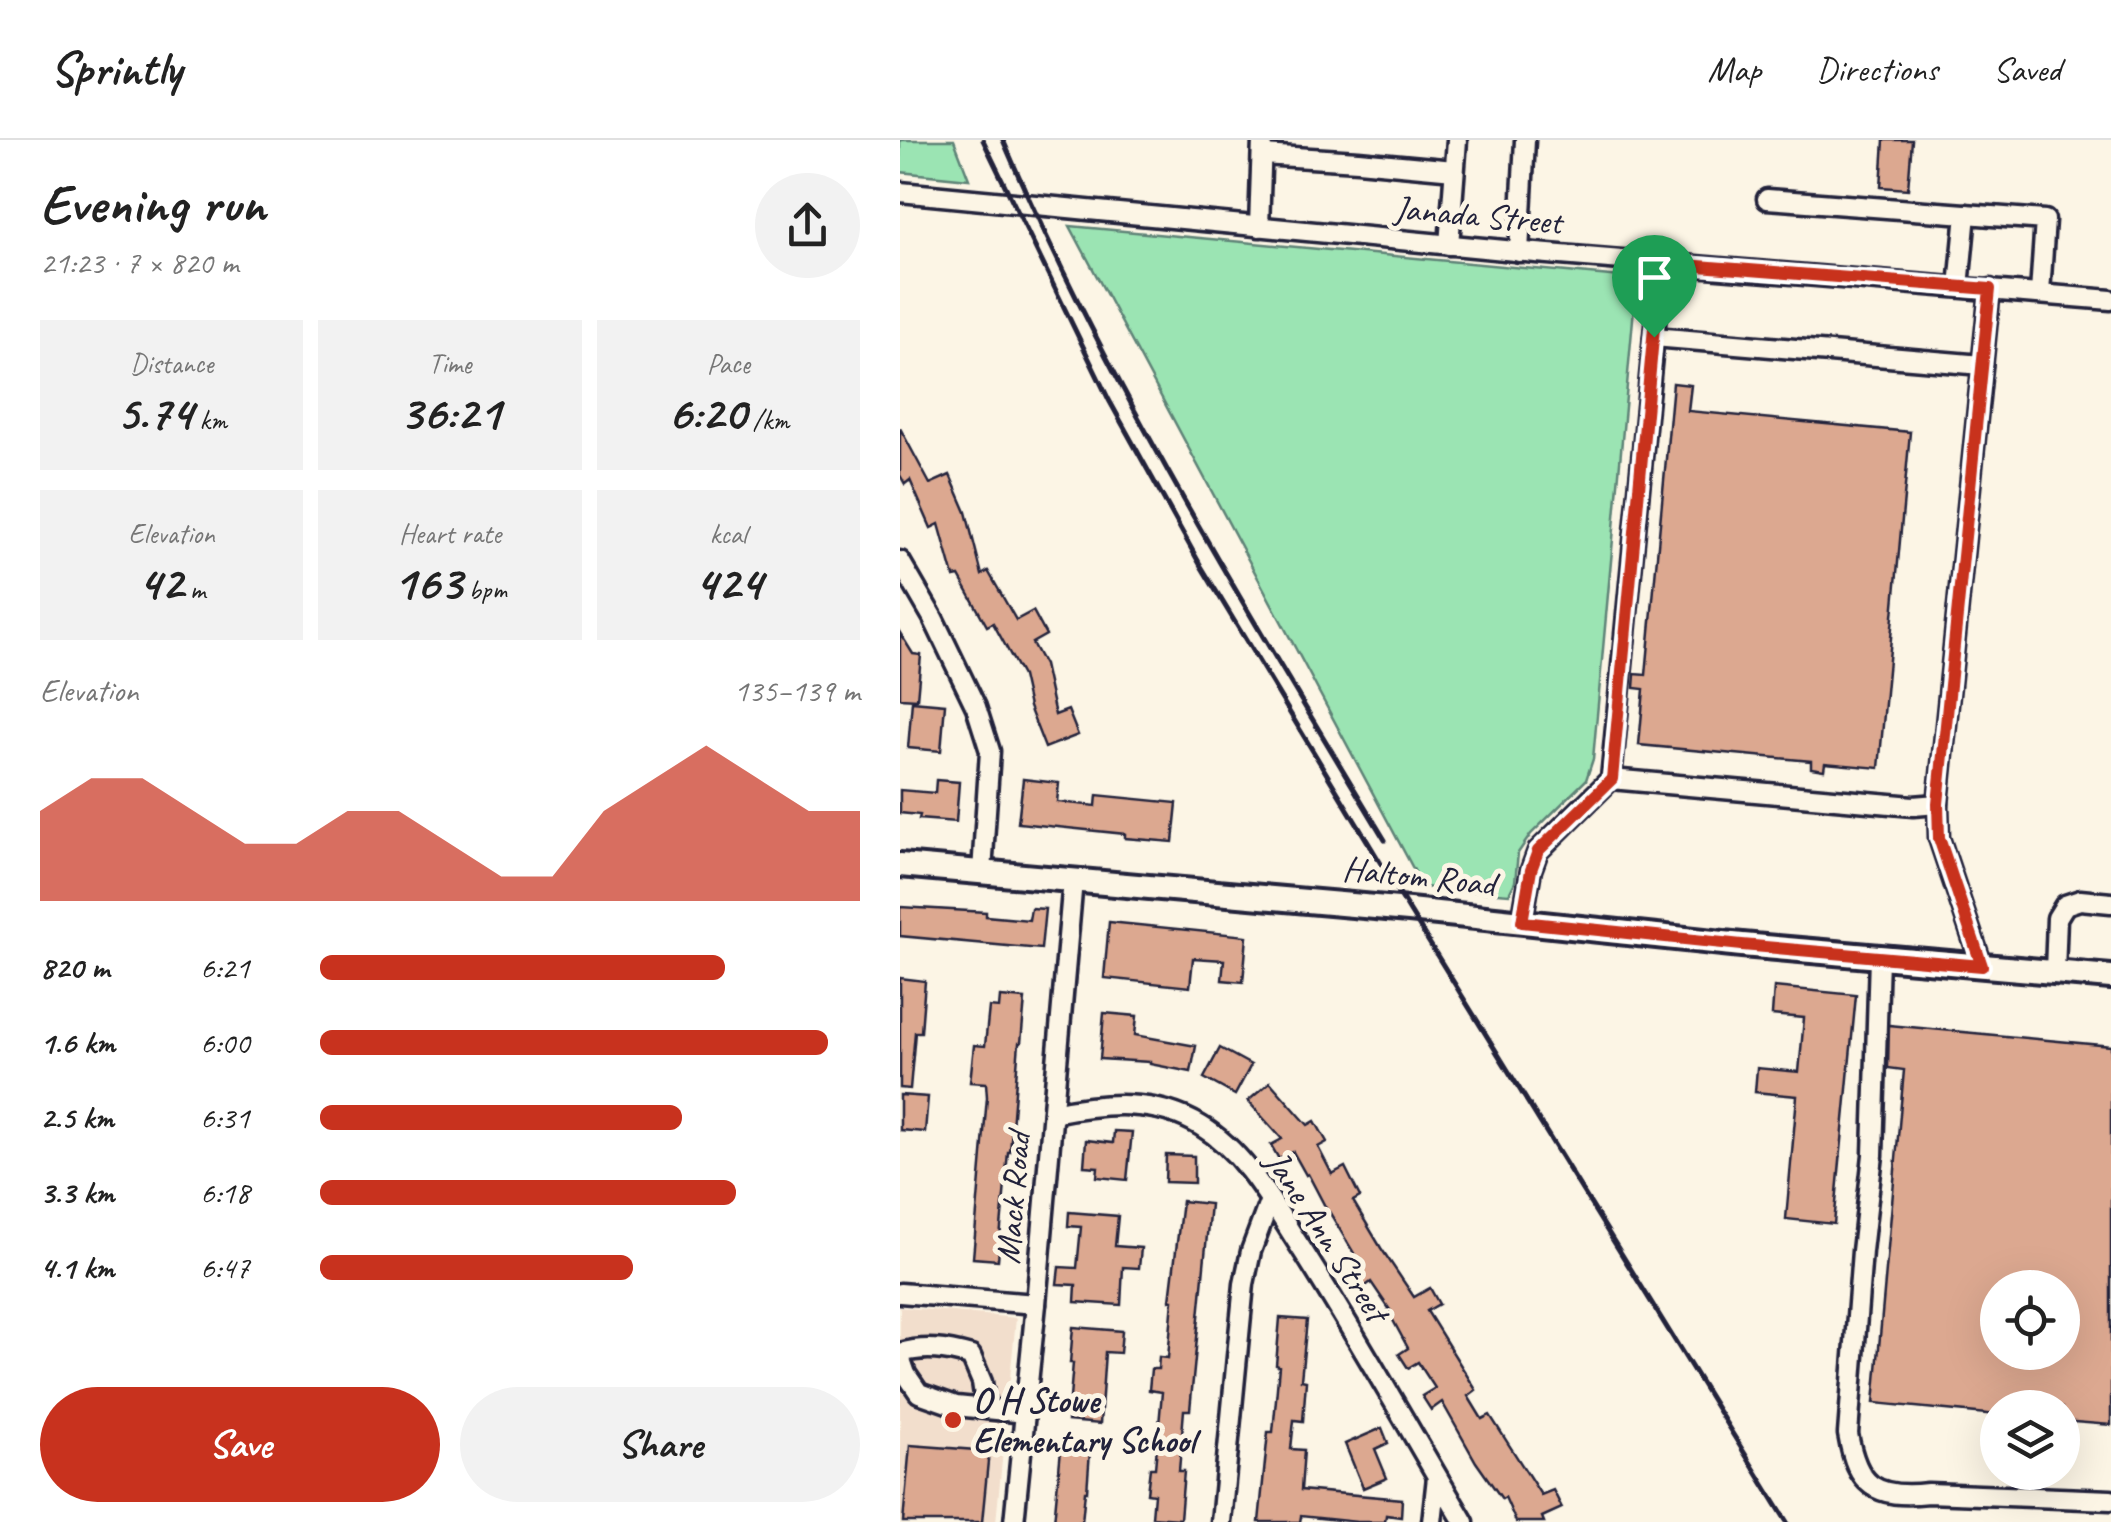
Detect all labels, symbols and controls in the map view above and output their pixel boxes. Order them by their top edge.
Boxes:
text: Sprintly [50,39,181,99]
text: Map [1708,47,1761,92]
text: Directions [1816,47,1938,92]
text: Saved [1993,47,2061,92]
text: Evening run [40,169,265,239]
button: share [755,173,860,278]
street label: Janada Street [1391,185,1567,245]
pin [1612,235,1697,338]
text: 21:23 · 7 × 820 m [40,242,238,283]
icon: arrive [1627,250,1682,305]
text: Distance [130,346,213,381]
text: Time [429,346,471,381]
text: Pace [707,346,750,381]
text: 5.74 [116,381,193,444]
text: 36:21 [400,381,500,444]
text: 6:20 [667,381,746,444]
text: km [193,402,227,437]
text: /km [746,402,789,437]
text: Elevation [129,516,215,551]
text: Heart rate [399,516,501,551]
text: kcal [710,516,747,551]
text: 42 [138,551,183,614]
text: 163 [393,551,462,614]
text: 424 [695,551,762,614]
text: m [183,572,205,607]
text: bpm [462,572,507,607]
text: Elevation [40,670,138,711]
text: 135–139 m [734,670,860,711]
street label: Haltom Road [1341,846,1503,907]
text: 820 m [40,947,109,988]
text: 6:21 [200,947,250,988]
text: 1.6 km [40,1022,115,1063]
text: 6:00 [200,1022,250,1063]
text: 2.5 km [40,1097,114,1138]
text: 6:31 [200,1097,250,1138]
street label: Mack Road [985,1125,1042,1266]
street label: Jane Ann Street [1254,1140,1401,1334]
text: 3.3 km [40,1172,114,1213]
text: 6:18 [200,1172,250,1213]
text: 4.1 km [40,1247,114,1288]
text: 6:47 [200,1247,250,1288]
map controls [1980,1270,2080,1490]
button: locate [1980,1270,2080,1370]
place label: O H Stowe Elementary School [973,1378,1202,1463]
button: Save [40,1387,440,1502]
button: Share [460,1387,860,1502]
button: layers [1980,1390,2080,1490]
marker: O H Stowe Elementary School [942,1409,964,1431]

